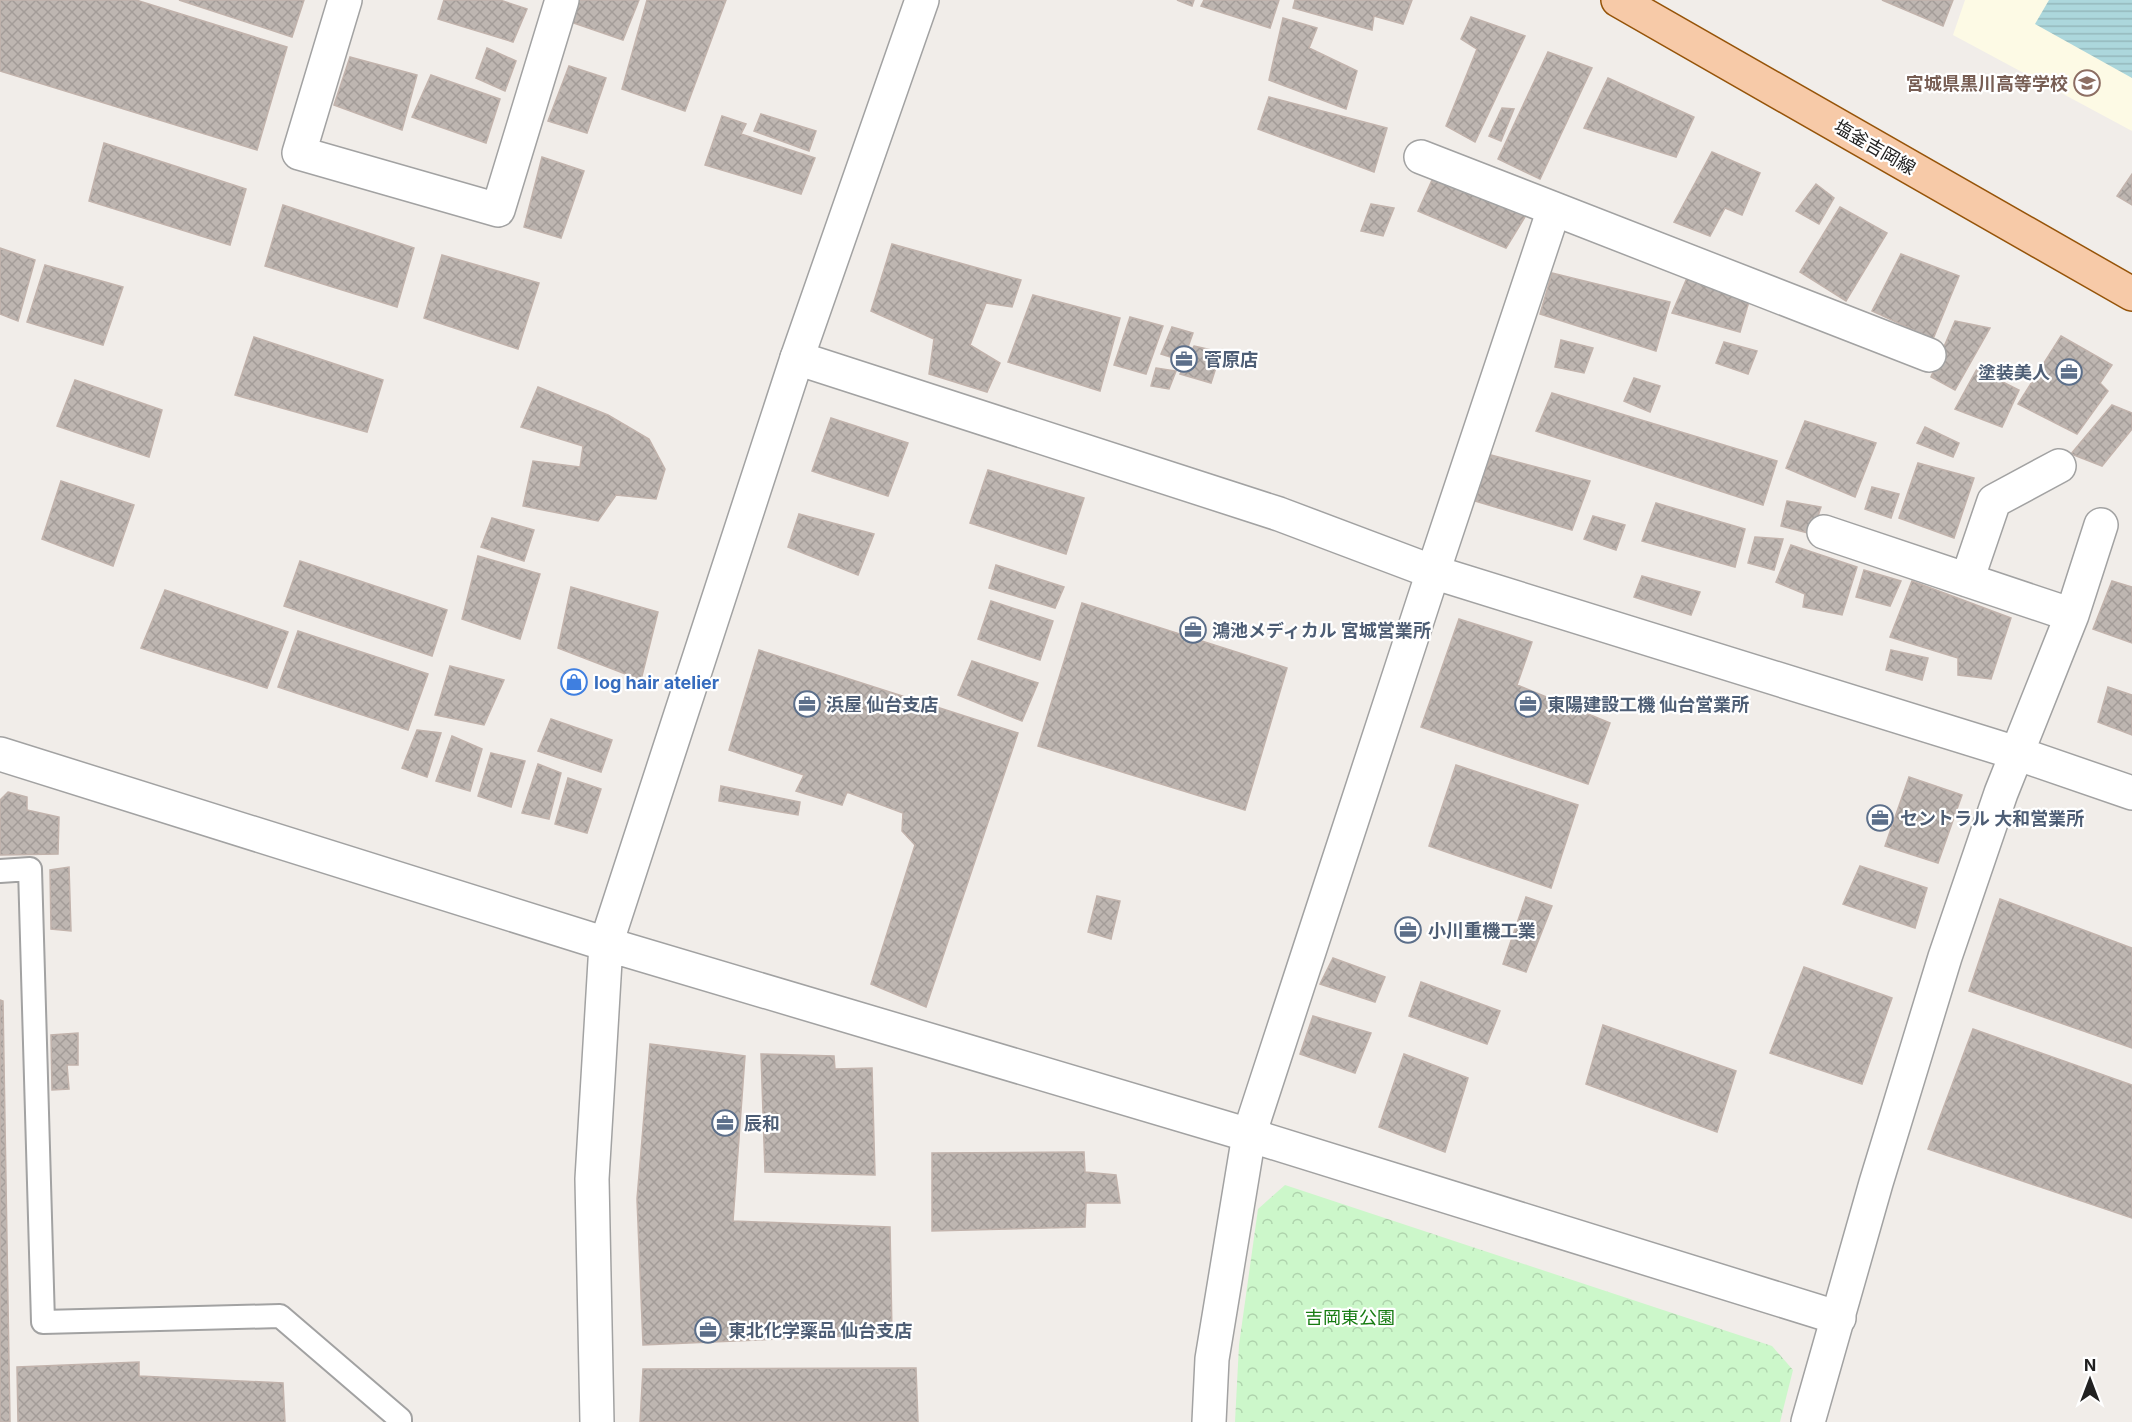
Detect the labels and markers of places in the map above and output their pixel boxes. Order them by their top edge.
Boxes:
school or university icon: 宮城県黒川高等学校 [2072,68,2102,98]
place label: 宮城県黒川高等学校 [1906,73,2068,94]
office icon: 菅原店 [1169,344,1199,374]
place label: 菅原店 [1204,349,1258,370]
office icon: 塗装美人 [2054,357,2084,387]
place label: 塗装美人 [1978,362,2050,383]
office icon: 鴻池メディカル 宮城営業所 [1178,615,1208,645]
place label: 鴻池メディカル 宮城営業所 [1212,620,1431,641]
shop icon: log hair atelier [559,667,589,697]
place label: log hair atelier [594,672,719,693]
office icon: 浜屋 仙台支店 [792,689,822,719]
office icon: 東陽建設工機 仙台営業所 [1513,689,1543,719]
place label: 浜屋 仙台支店 [826,694,938,715]
place label: 東陽建設工機 仙台営業所 [1547,694,1749,715]
office icon: セントラル 大和営業所 [1865,803,1895,833]
place label: セントラル 大和営業所 [1900,808,2084,829]
office icon: 小川重機工業 [1393,915,1423,945]
place label: 小川重機工業 [1428,920,1536,941]
office icon: 辰和 [710,1108,740,1138]
place label: 辰和 [744,1113,780,1134]
office icon: 東北化学薬品 仙台支店 [693,1315,723,1345]
place label: 東北化学薬品 仙台支店 [728,1320,912,1341]

